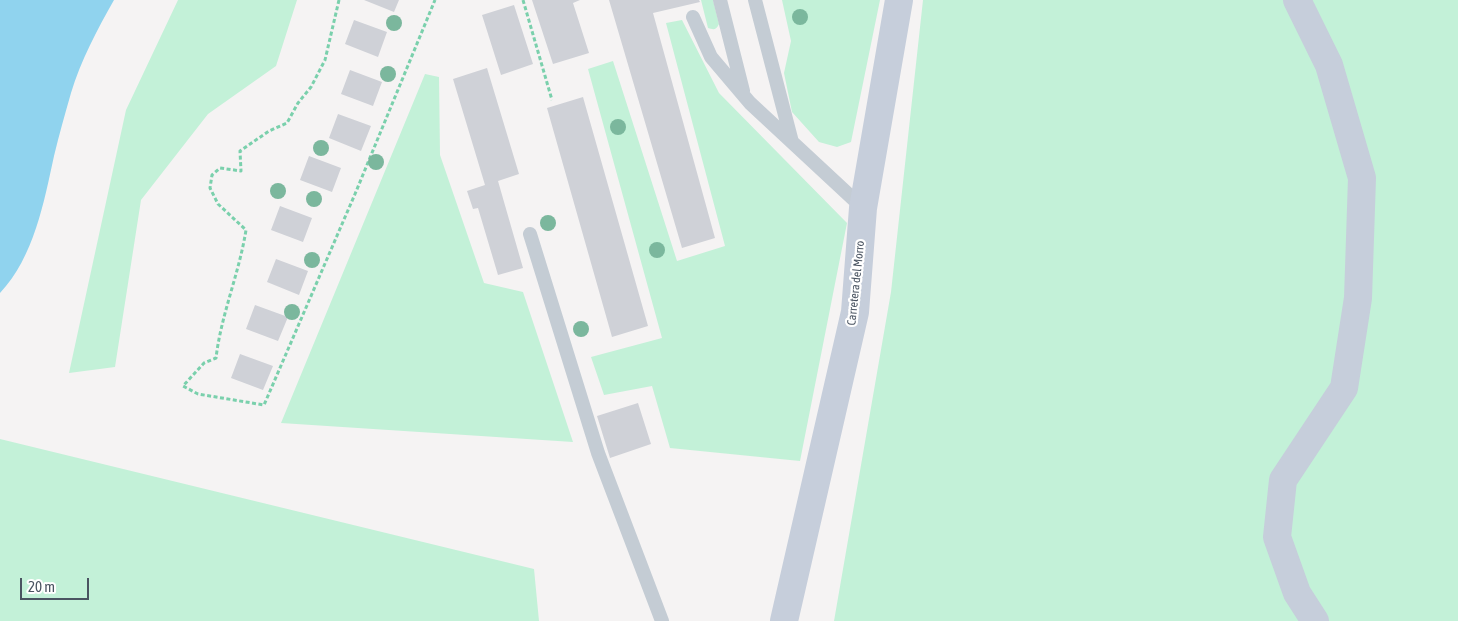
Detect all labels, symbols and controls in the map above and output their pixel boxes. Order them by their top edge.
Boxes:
street label: Carretera del Morro [844,240,868,326]
scale bar [22,568,91,600]
text: 20 m [28,578,55,595]

